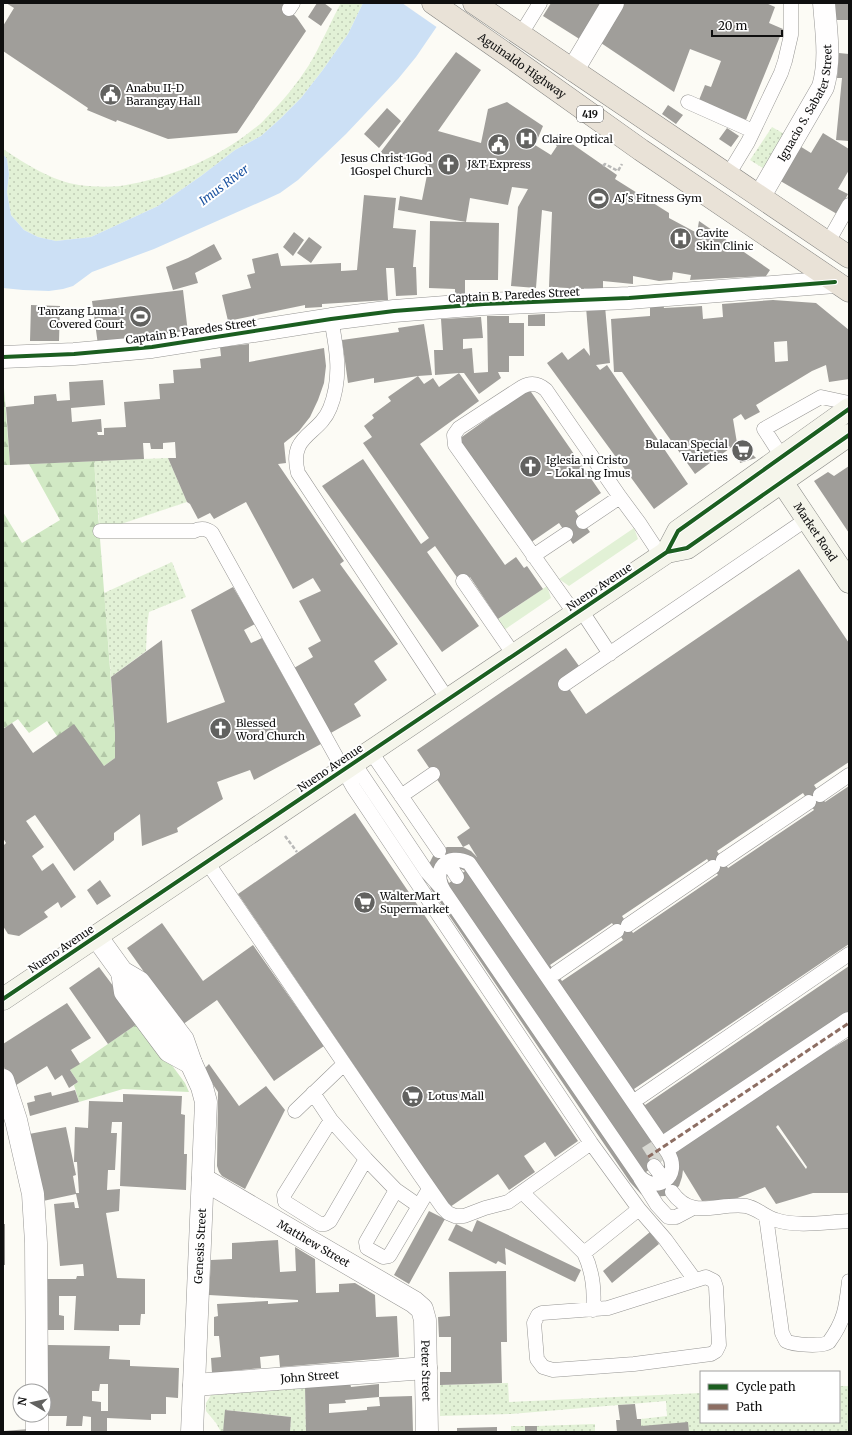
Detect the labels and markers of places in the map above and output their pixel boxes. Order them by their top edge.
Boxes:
public building icon: Anabu II-D Barangay Hall [98,81,124,107]
place label: Anabu II-D Barangay Hall [125,81,201,108]
hospital icon: Claire Optical [514,126,540,152]
public building icon: J&T Express [486,131,512,157]
place label: Claire Optical [542,132,613,146]
place label: Jesus Christ 1God 1Gospel Church [340,151,433,178]
church icon: Jesus Christ 1God 1Gospel Church [435,151,461,177]
place label: J&T Express [466,157,531,171]
sports icon: AJ's Fitness Gym [585,185,611,211]
place label: AJ's Fitness Gym [613,191,702,205]
hospital icon: Cavite Skin Clinic [668,226,694,252]
place label: Cavite Skin Clinic [696,226,754,253]
place label: Tanzang Luma I Covered Court [38,304,125,331]
sports icon: Tanzang Luma I Covered Court [127,304,153,330]
place label: Bulacan Special Varieties [645,437,729,464]
supermarket icon: Bulacan Special Varieties [730,437,756,463]
church icon: Iglesia ni Cristo - Lokal ng Imus [517,453,543,479]
place label: Iglesia ni Cristo - Lokal ng Imus [546,453,630,480]
church icon: Blessed Word Church [207,716,233,742]
place label: Blessed Word Church [235,716,306,743]
supermarket icon: WalterMart Supermarket [351,889,377,915]
place label: WalterMart Supermarket [379,889,450,916]
supermarket icon: Lotus Mall [399,1083,425,1109]
place label: Lotus Mall [428,1089,485,1103]

